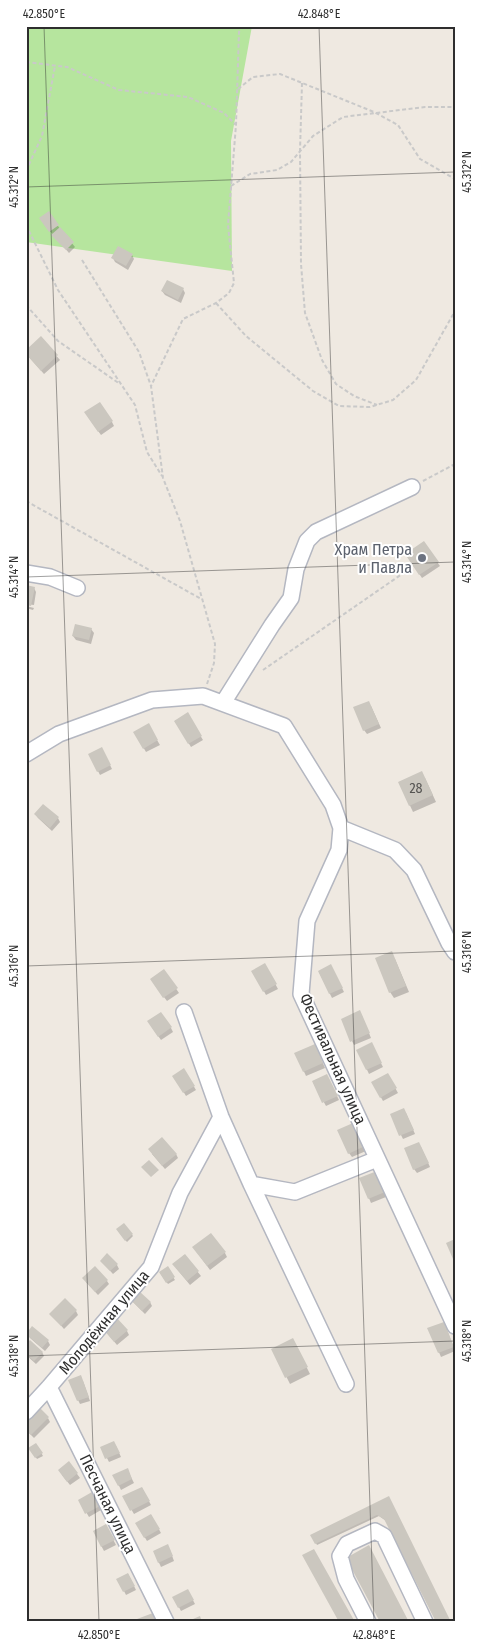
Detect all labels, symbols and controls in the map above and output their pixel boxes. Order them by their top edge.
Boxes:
text: 42.850°E [23,7,66,21]
text: 42.848°E [298,7,341,21]
text: 45.312°N [460,151,474,193]
text: 45.312°N [7,166,21,208]
place label: Храм Петра и Павла [335,540,412,577]
text: 45.314°N [460,541,474,583]
marker: Храм Петра и Павла [416,552,428,564]
text: 45.314°N [7,556,21,598]
house number: 28 [409,780,423,797]
text: 45.316°N [460,931,474,973]
text: 45.316°N [7,945,21,987]
street label: Фестивальная улица [296,991,370,1127]
street label: Молодёжная улица [55,1266,153,1378]
text: 45.318°N [460,1320,474,1362]
text: 45.318°N [7,1335,21,1377]
street label: Песчаная улица [76,1451,140,1557]
text: 42.850°E [78,1628,121,1642]
text: 42.848°E [353,1628,396,1642]

